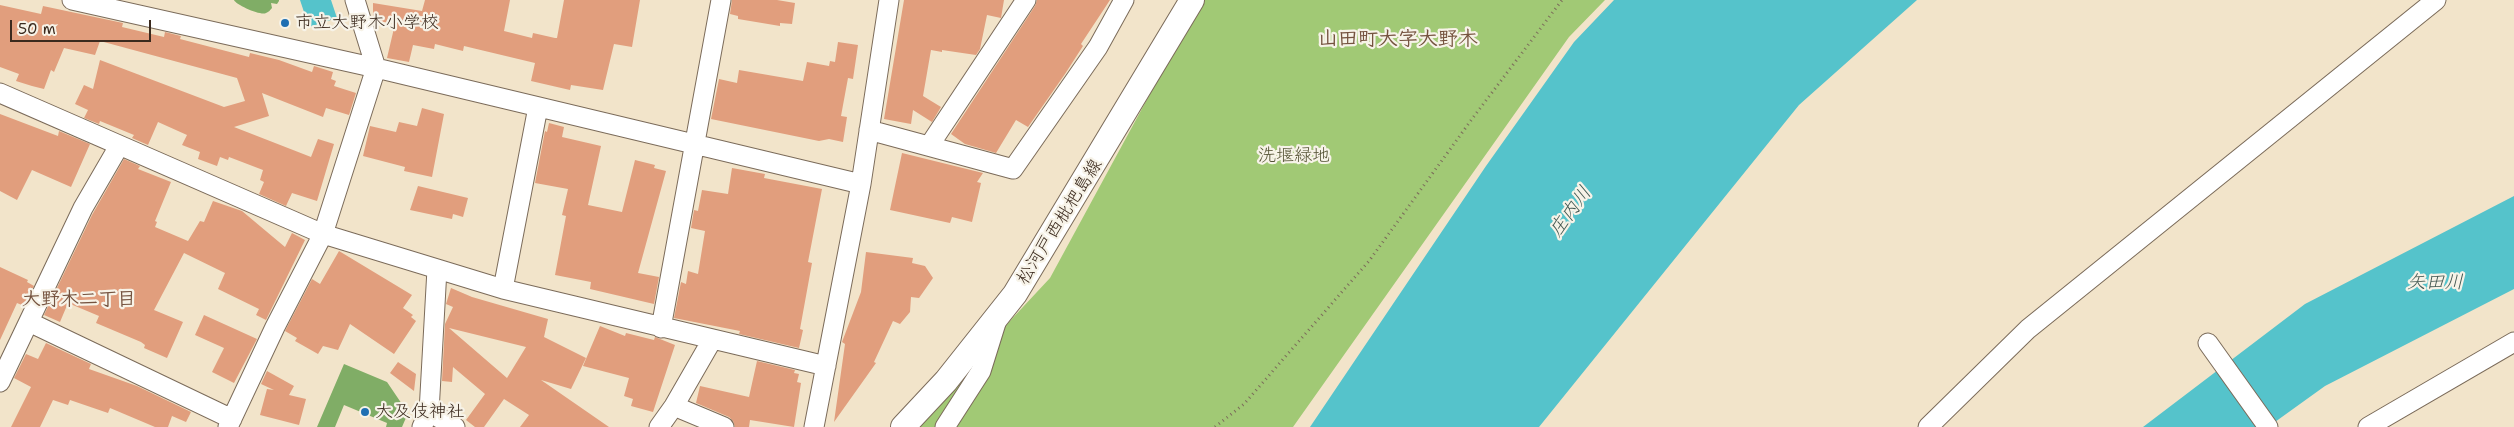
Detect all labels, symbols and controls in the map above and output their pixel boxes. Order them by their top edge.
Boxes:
scale bar [12,10,154,42]
place label: 市立大野木小学校 [295,12,439,34]
marker: 市立大野木小学校 [279,17,291,29]
text: 50 m [18,19,56,39]
district label: 山田町大字大野木 [1318,28,1478,52]
park label: 洗堰緑地 [1258,145,1330,167]
street label: 松河戸西枇杷島線 [1013,155,1107,289]
water label: 庄内川 [1545,182,1597,242]
water label: 矢田川 [2407,272,2463,294]
district label: 大野木二丁目 [22,289,136,311]
place label: 大及伎神社 [375,401,465,423]
marker: 大及伎神社 [359,406,371,418]

